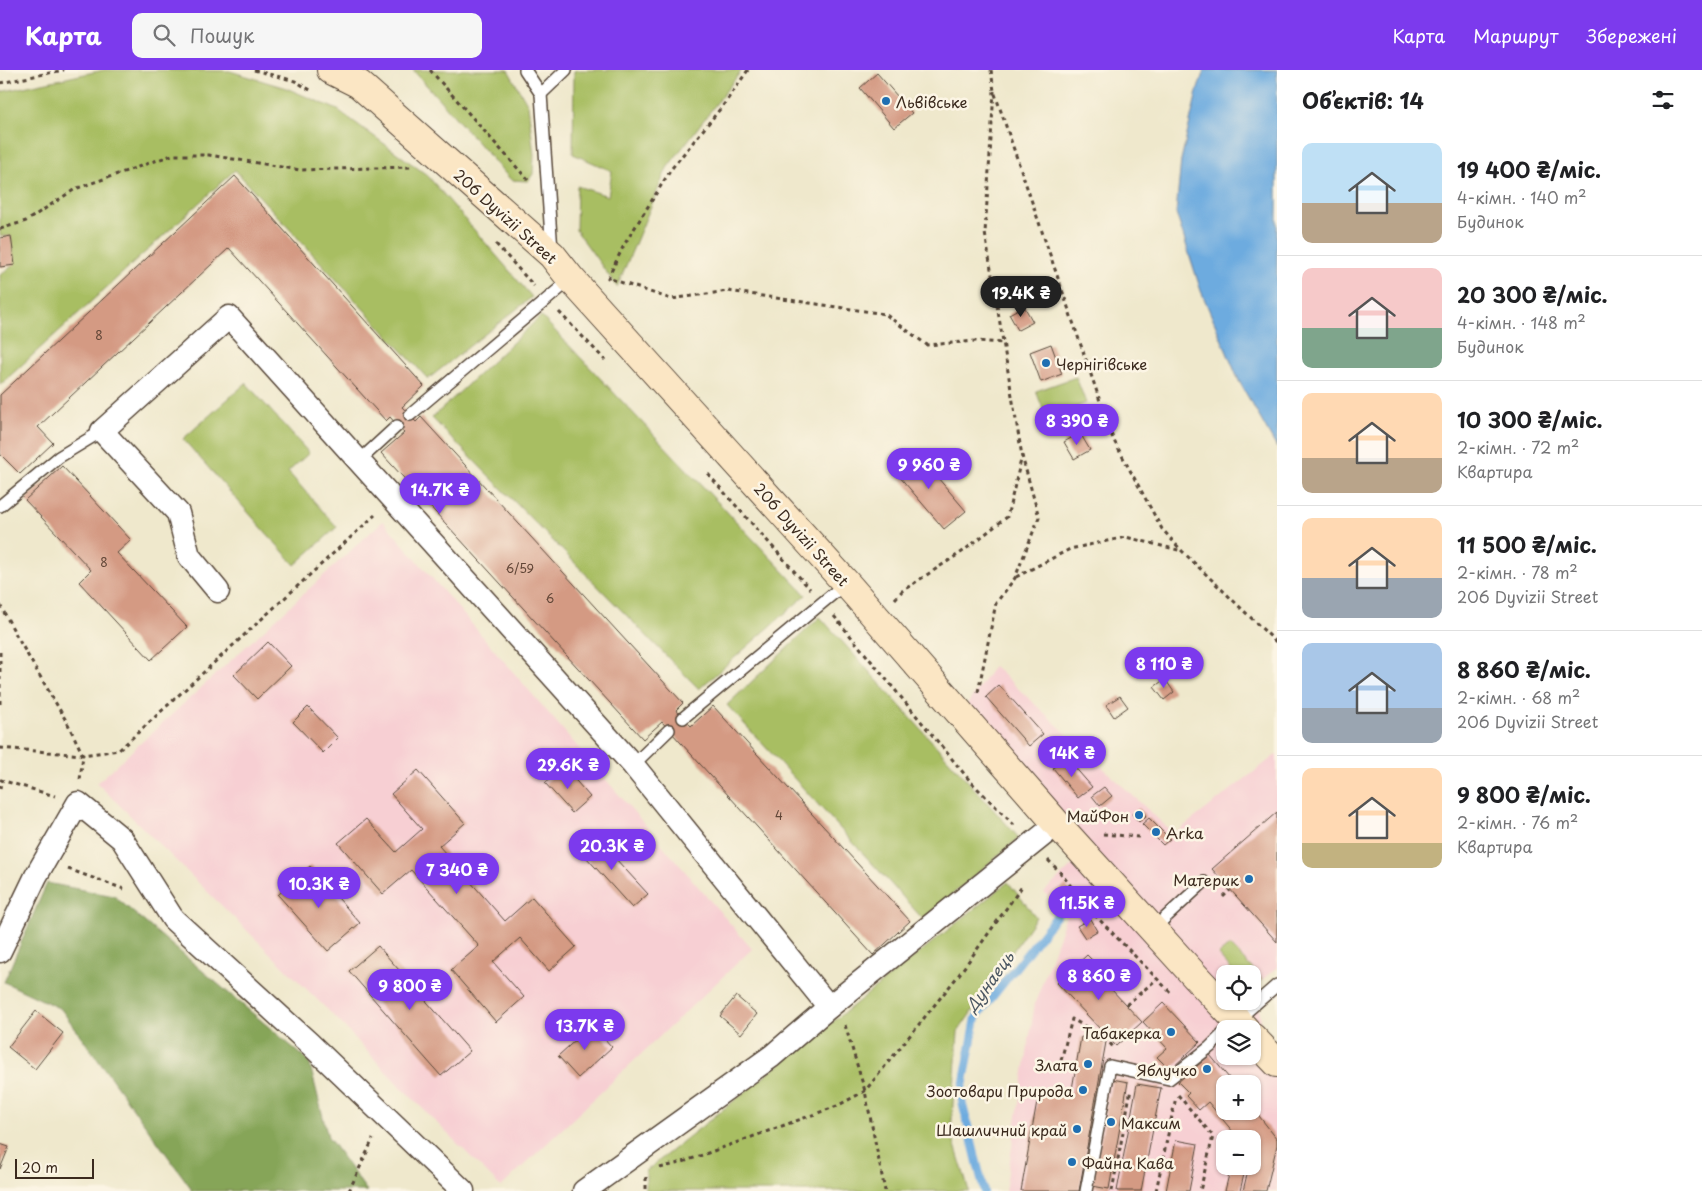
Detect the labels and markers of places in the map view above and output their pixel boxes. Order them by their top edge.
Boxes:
place label: Львівське [896,90,967,113]
marker: Львівське [880,95,892,107]
pin: 19.4K ₴ [975,276,1067,318]
place label: Чернігівське [1056,352,1147,375]
marker: Чернігівське [1040,357,1052,369]
pin: 8 390 ₴ [1031,404,1123,446]
pin: 9 960 ₴ [883,448,975,490]
pin: 14.7K ₴ [394,472,486,515]
pin: 8 110 ₴ [1118,646,1210,689]
pin: 14K ₴ [1037,736,1107,778]
pin: 29.6K ₴ [522,748,614,790]
place label: МайФон [1067,804,1129,827]
marker: МайФон [1133,809,1145,821]
place label: Arka [1166,821,1204,844]
marker: Arka [1150,826,1162,838]
pin: 20.3K ₴ [566,828,658,871]
pin: 7 340 ₴ [411,852,503,895]
pin: 10.3K ₴ [273,866,365,909]
place label: Материк [1173,868,1239,891]
marker: Материк [1243,873,1255,885]
pin: 11.5K ₴ [1041,886,1133,928]
pin: 8 860 ₴ [1053,958,1145,1001]
pin: 9 800 ₴ [364,968,456,1011]
pin: 13.7K ₴ [539,1008,631,1051]
place label: Табакерка [1082,1021,1162,1044]
marker: Табакерка [1165,1026,1177,1038]
place label: Злата [1035,1053,1079,1076]
marker: Злата [1082,1058,1094,1070]
place label: Яблучко [1137,1058,1197,1081]
marker: Яблучко [1201,1063,1213,1075]
place label: Зоотовари Природа [926,1079,1074,1102]
marker: Зоотовари Природа [1077,1084,1089,1096]
place label: Максим [1121,1111,1181,1134]
marker: Максим [1105,1116,1117,1128]
place label: Шашличний край [936,1118,1067,1141]
marker: Шашличний край [1071,1123,1083,1135]
place label: Файна Кава [1082,1151,1174,1174]
marker: Файна Кава [1066,1156,1078,1168]

